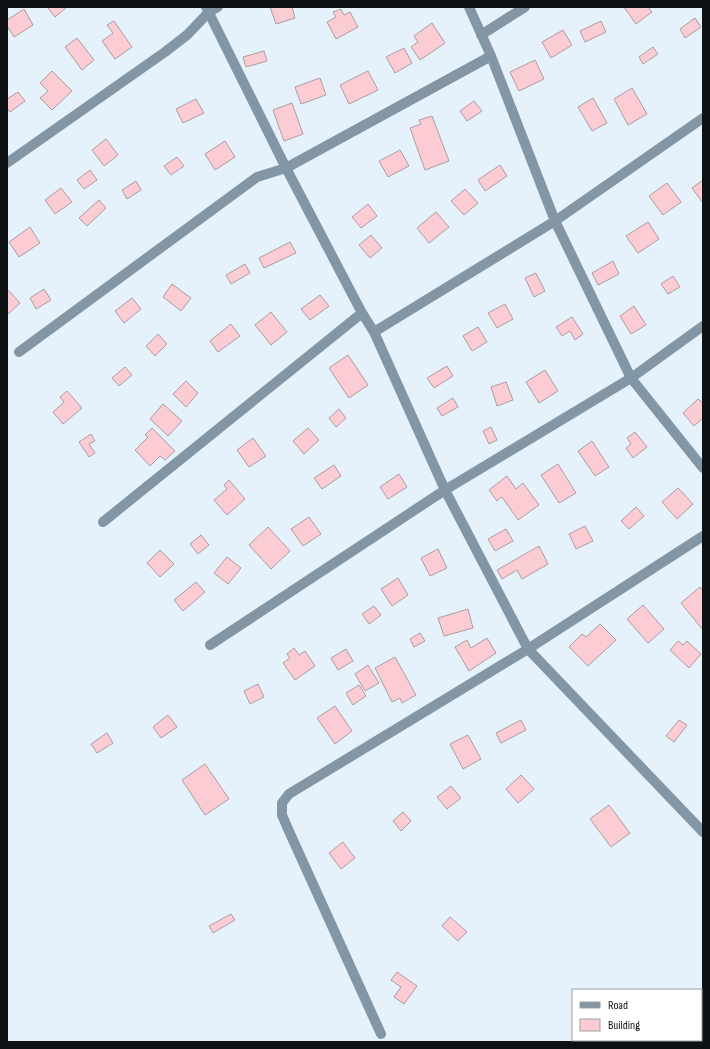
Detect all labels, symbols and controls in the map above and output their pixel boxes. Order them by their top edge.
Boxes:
legend [572,989,702,1041]
text: Road [608,998,628,1013]
text: Building [608,1018,640,1033]

